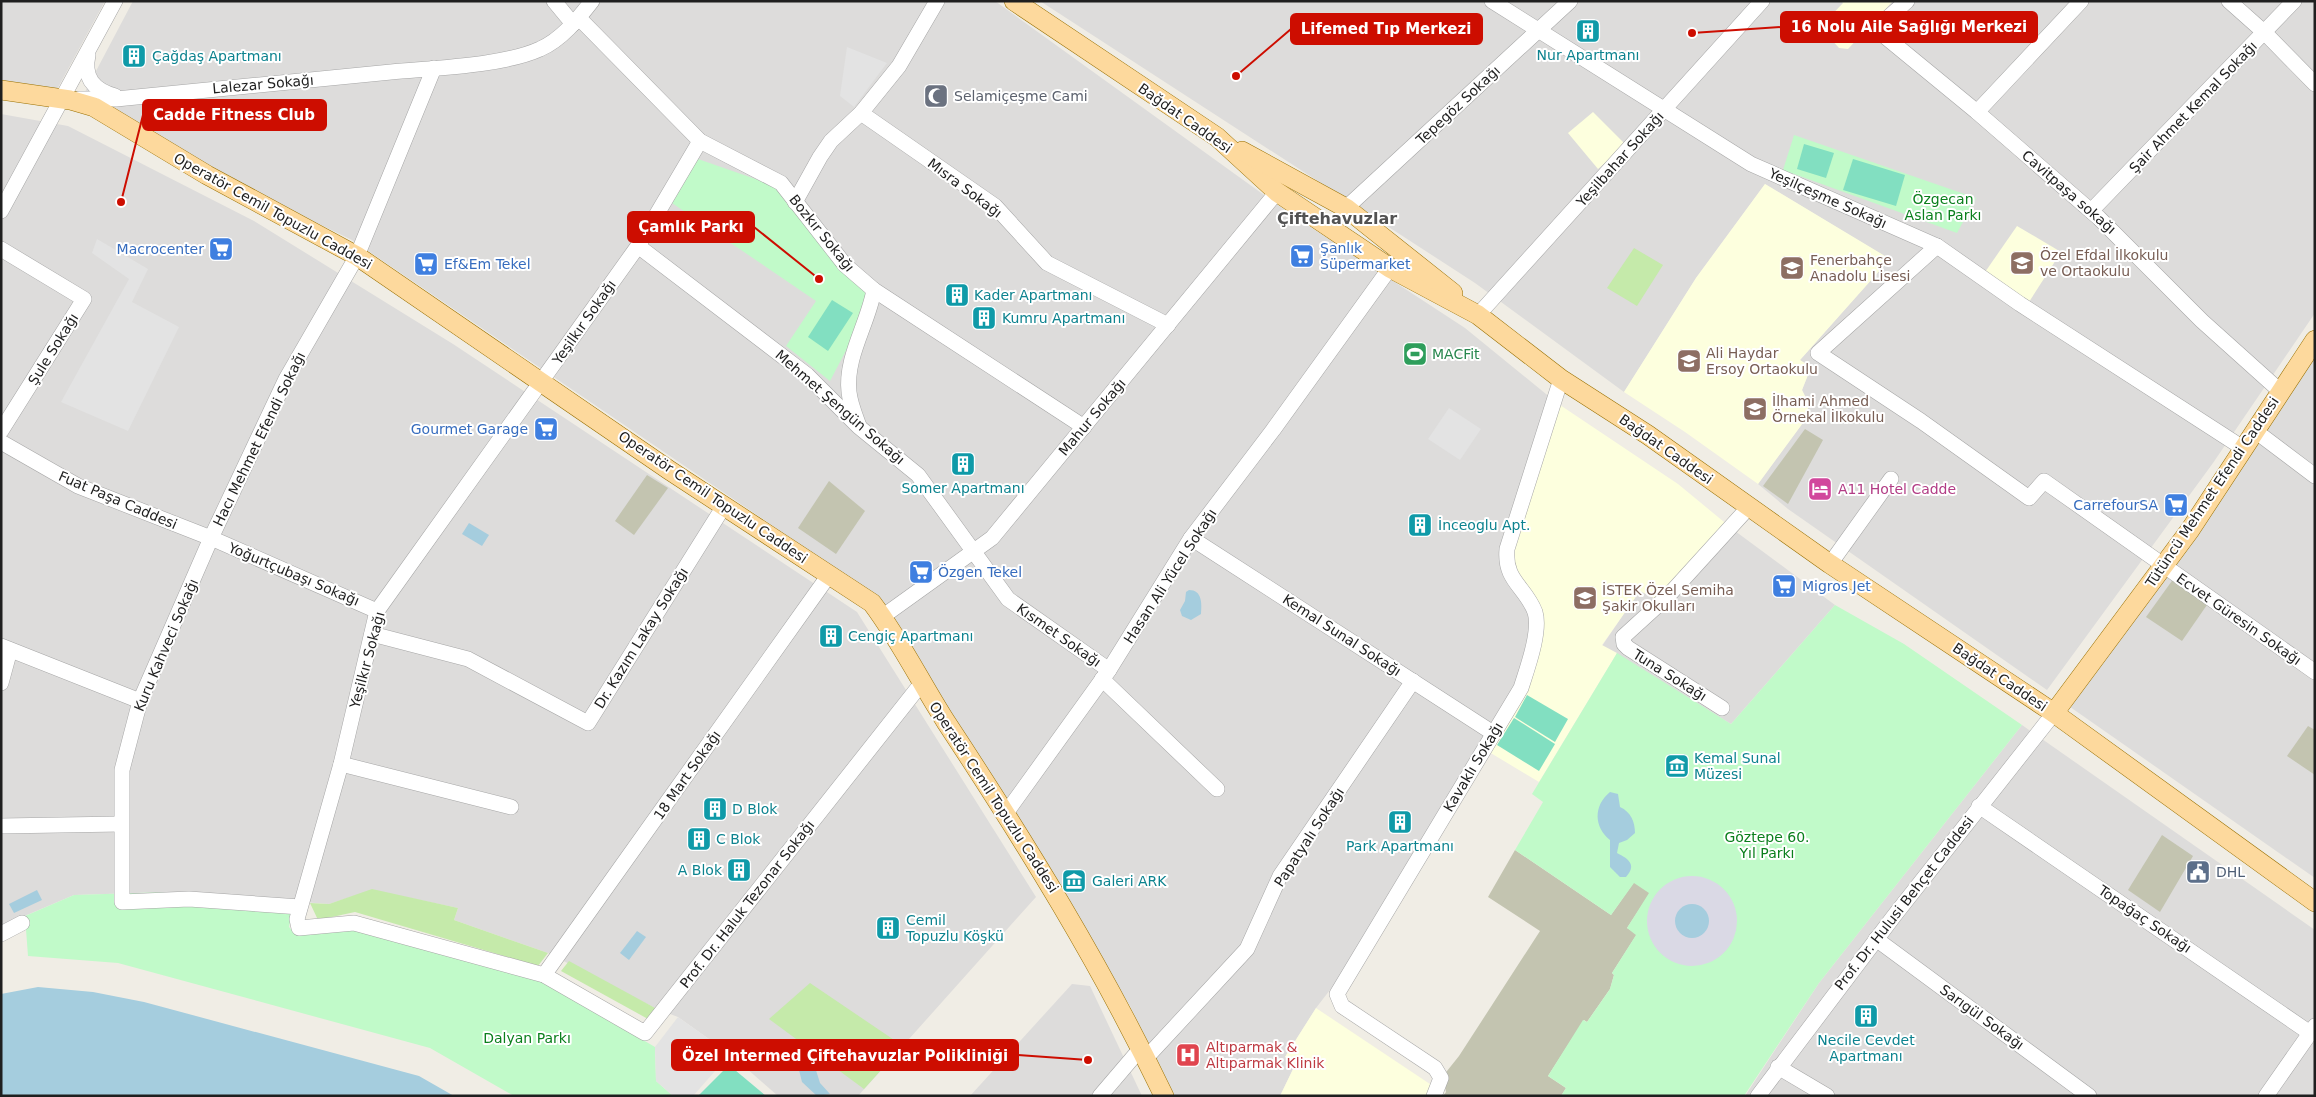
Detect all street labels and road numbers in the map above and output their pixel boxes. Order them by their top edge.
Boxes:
street label: Şair Ahmet Kemal Sokağı [2126,38,2260,176]
street label: Tepegöz Sokağı [1412,62,1503,148]
street label: Lalezar Sokağı [212,72,314,96]
street label: Bağdat Caddesi [1135,80,1235,156]
street label: Yeşilbahar Sokağı [1573,108,1667,210]
street label: Cavitpaşa sokağı [2019,147,2119,237]
street label: Operatör Cemil Topuzlu Caddesi [171,150,375,272]
street label: Mısra Sokağı [925,155,1005,221]
street label: Yeşilçeşme Sokağı [1766,164,1889,231]
street label: Bozkır Sokağı [786,191,858,275]
street label: Yeşilkır Sokağı [548,277,619,368]
street label: Şule Sokağı [25,310,81,388]
street label: Mehmet Şengün Sokağı [772,347,908,467]
street label: Hacı Mehmet Efendi Sokağı [210,349,308,529]
street label: Mahur Sokağı [1055,375,1129,459]
street label: Tütüncü Mehmet Efendi Caddesi [2142,394,2282,591]
street label: Bağdat Caddesi [1616,411,1716,487]
street label: Operatör Cemil Topuzlu Caddesi [616,428,810,566]
street label: Fuat Paşa Caddesi [56,468,180,532]
street label: Hasan Ali Yücel Sokağı [1120,506,1220,646]
street label: Yoğurtçubaşı Sokağı [225,539,362,609]
street label: Dr. Kazım Lakay Sokağı [591,565,691,711]
street label: Ecvet Güresin Sokağı [2174,570,2304,668]
street label: Kuru Kahveci Sokağı [131,576,201,714]
street label: Kemal Sunal Sokağı [1280,591,1404,679]
street label: Kısmet Sokağı [1014,600,1104,670]
street label: Yeşilkır Sokağı [346,610,388,711]
street label: Bağdat Caddesi [1950,639,2050,715]
street label: Tuna Sokağı [1629,645,1710,704]
street label: Operatör Cemil Topuzlu Caddesi [926,699,1062,895]
street label: Kavaklı Sokağı [1440,719,1506,815]
street label: 18 Mart Sokağı [650,727,724,823]
street label: Papatyalı Sokağı [1271,784,1347,890]
street label: Prof. Dr. Hulusi Behçet Caddesi [1831,813,1977,993]
street label: Prof. Dr. Haluk Tezonar Sokağı [676,817,818,991]
street label: Topağaç Sokağı [2095,881,2194,956]
street label: Sarıgül Sokağı [1937,981,2027,1053]

